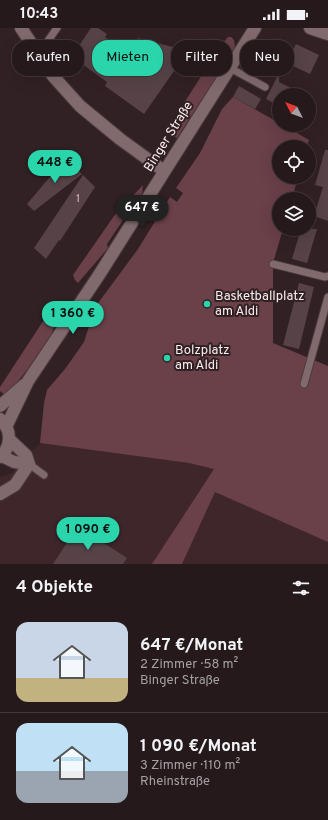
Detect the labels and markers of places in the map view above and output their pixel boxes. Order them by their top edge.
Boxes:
pin: 448 € [27,150,83,184]
pin: 647 € [114,195,170,229]
place label: Basketballplatz am Aldi [215,289,305,320]
marker: Basketballplatz am Aldi [202,299,212,309]
pin: 1 360 € [36,301,110,335]
place label: Bolzplatz am Aldi [175,343,230,374]
marker: Bolzplatz am Aldi [162,353,172,363]
pin: 1 090 € [51,517,125,551]

